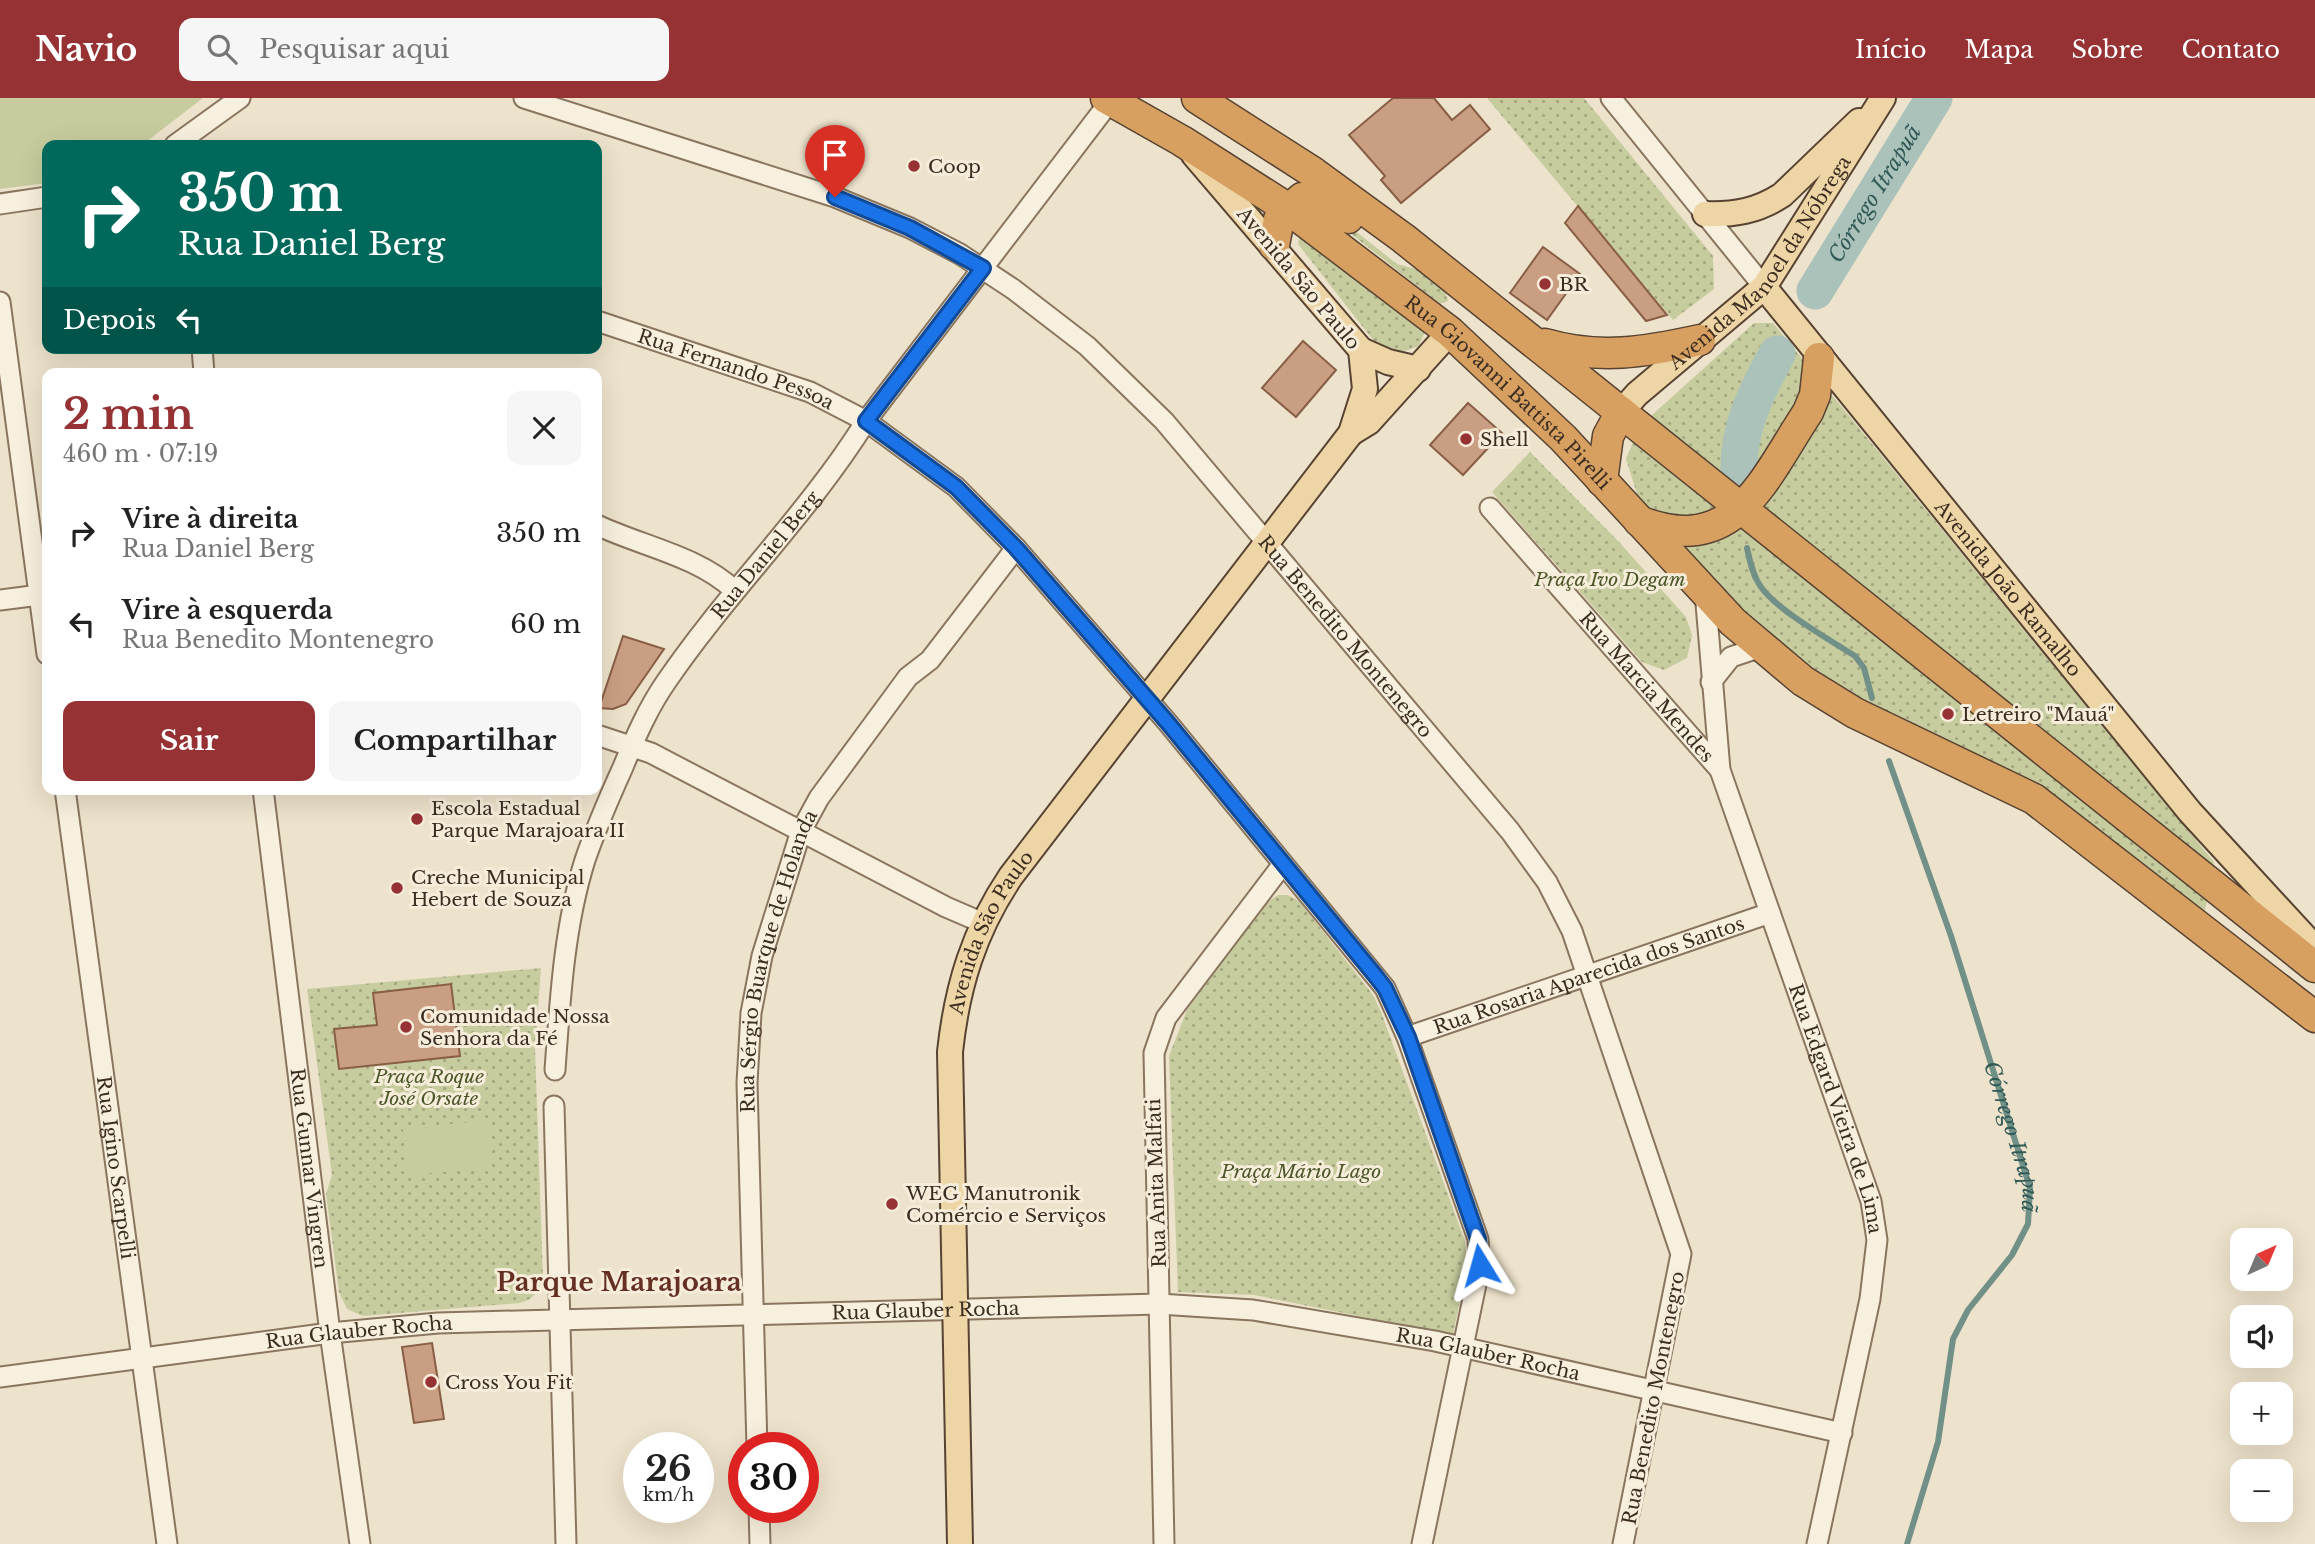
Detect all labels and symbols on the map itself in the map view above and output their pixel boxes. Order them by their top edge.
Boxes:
water label: Córrego Itrapuã [1823,120,1927,267]
pin [805,125,865,197]
street label: Avenida Manoel da Nóbrega [1663,151,1856,375]
place label: Coop [928,155,981,178]
marker: Coop [906,158,922,174]
street label: Avenida São Paulo [1232,202,1365,354]
place label: BR [1559,273,1589,296]
marker: BR [1537,276,1553,292]
street label: Rua Giovanni Battista Pirelli [1400,291,1616,495]
street label: Rua Fernando Pessoa [635,324,838,415]
place label: Shell [1480,428,1529,451]
marker: Shell [1458,431,1474,447]
street label: Rua Daniel Berg [706,486,825,624]
street label: Avenida João Ramalho [1929,495,2086,681]
street label: Rua Benedito Montenegro [1253,531,1437,743]
park label: Praça Ivo Degam [1533,568,1686,591]
street label: Rua Marcia Mendes [1574,607,1719,767]
place label: Letreiro "Mauá" [1962,703,2114,726]
marker: Letreiro "Mauá" [1940,706,1956,722]
place label: Escola Estadual Parque Marajoara II [431,797,625,842]
street label: Rua Sérgio Buarque de Holanda [736,806,823,1113]
marker: Escola Estadual Parque Marajoara II [409,811,425,827]
street label: Avenida São Paulo [944,846,1038,1017]
place label: Creche Municipal Hebert de Souza [411,866,584,911]
marker: Creche Municipal Hebert de Souza [389,880,405,896]
street label: Rua Rosaria Aparecida dos Santos [1430,912,1747,1039]
street label: Rua Edgard Vieira de Lima [1784,981,1887,1236]
place label: Comunidade Nossa Senhora da Fé [420,1005,610,1050]
marker: Comunidade Nossa Senhora da Fé [398,1019,414,1035]
water label: Córrego Itrapuã [1978,1058,2043,1213]
park label: Praça Roque José Orsate [373,1065,484,1110]
street label: Rua Gunnar Vingren [285,1067,333,1269]
street label: Rua Igino Scarpelli [92,1075,139,1261]
street label: Rua Anita Malfati [1142,1097,1171,1268]
park label: Praça Mário Lago [1220,1160,1381,1183]
place label: WEG Manutronik Comércio e Serviços [905,1182,1106,1227]
marker: WEG Manutronik Comércio e Serviços [884,1196,900,1212]
position arrow [1443,1228,1517,1302]
north arrow [2230,1228,2292,1292]
district label: Parque Marajoara [496,1266,742,1298]
street label: Rua Benedito Montenegro [1618,1269,1689,1527]
street label: Rua Glauber Rocha [831,1297,1020,1325]
street label: Rua Glauber Rocha [264,1312,453,1353]
street label: Rua Glauber Rocha [1394,1324,1583,1386]
place label: Cross You Fit [445,1371,573,1394]
marker: Cross You Fit [423,1374,439,1390]
speed limit sign: 30 [728,1432,819,1523]

